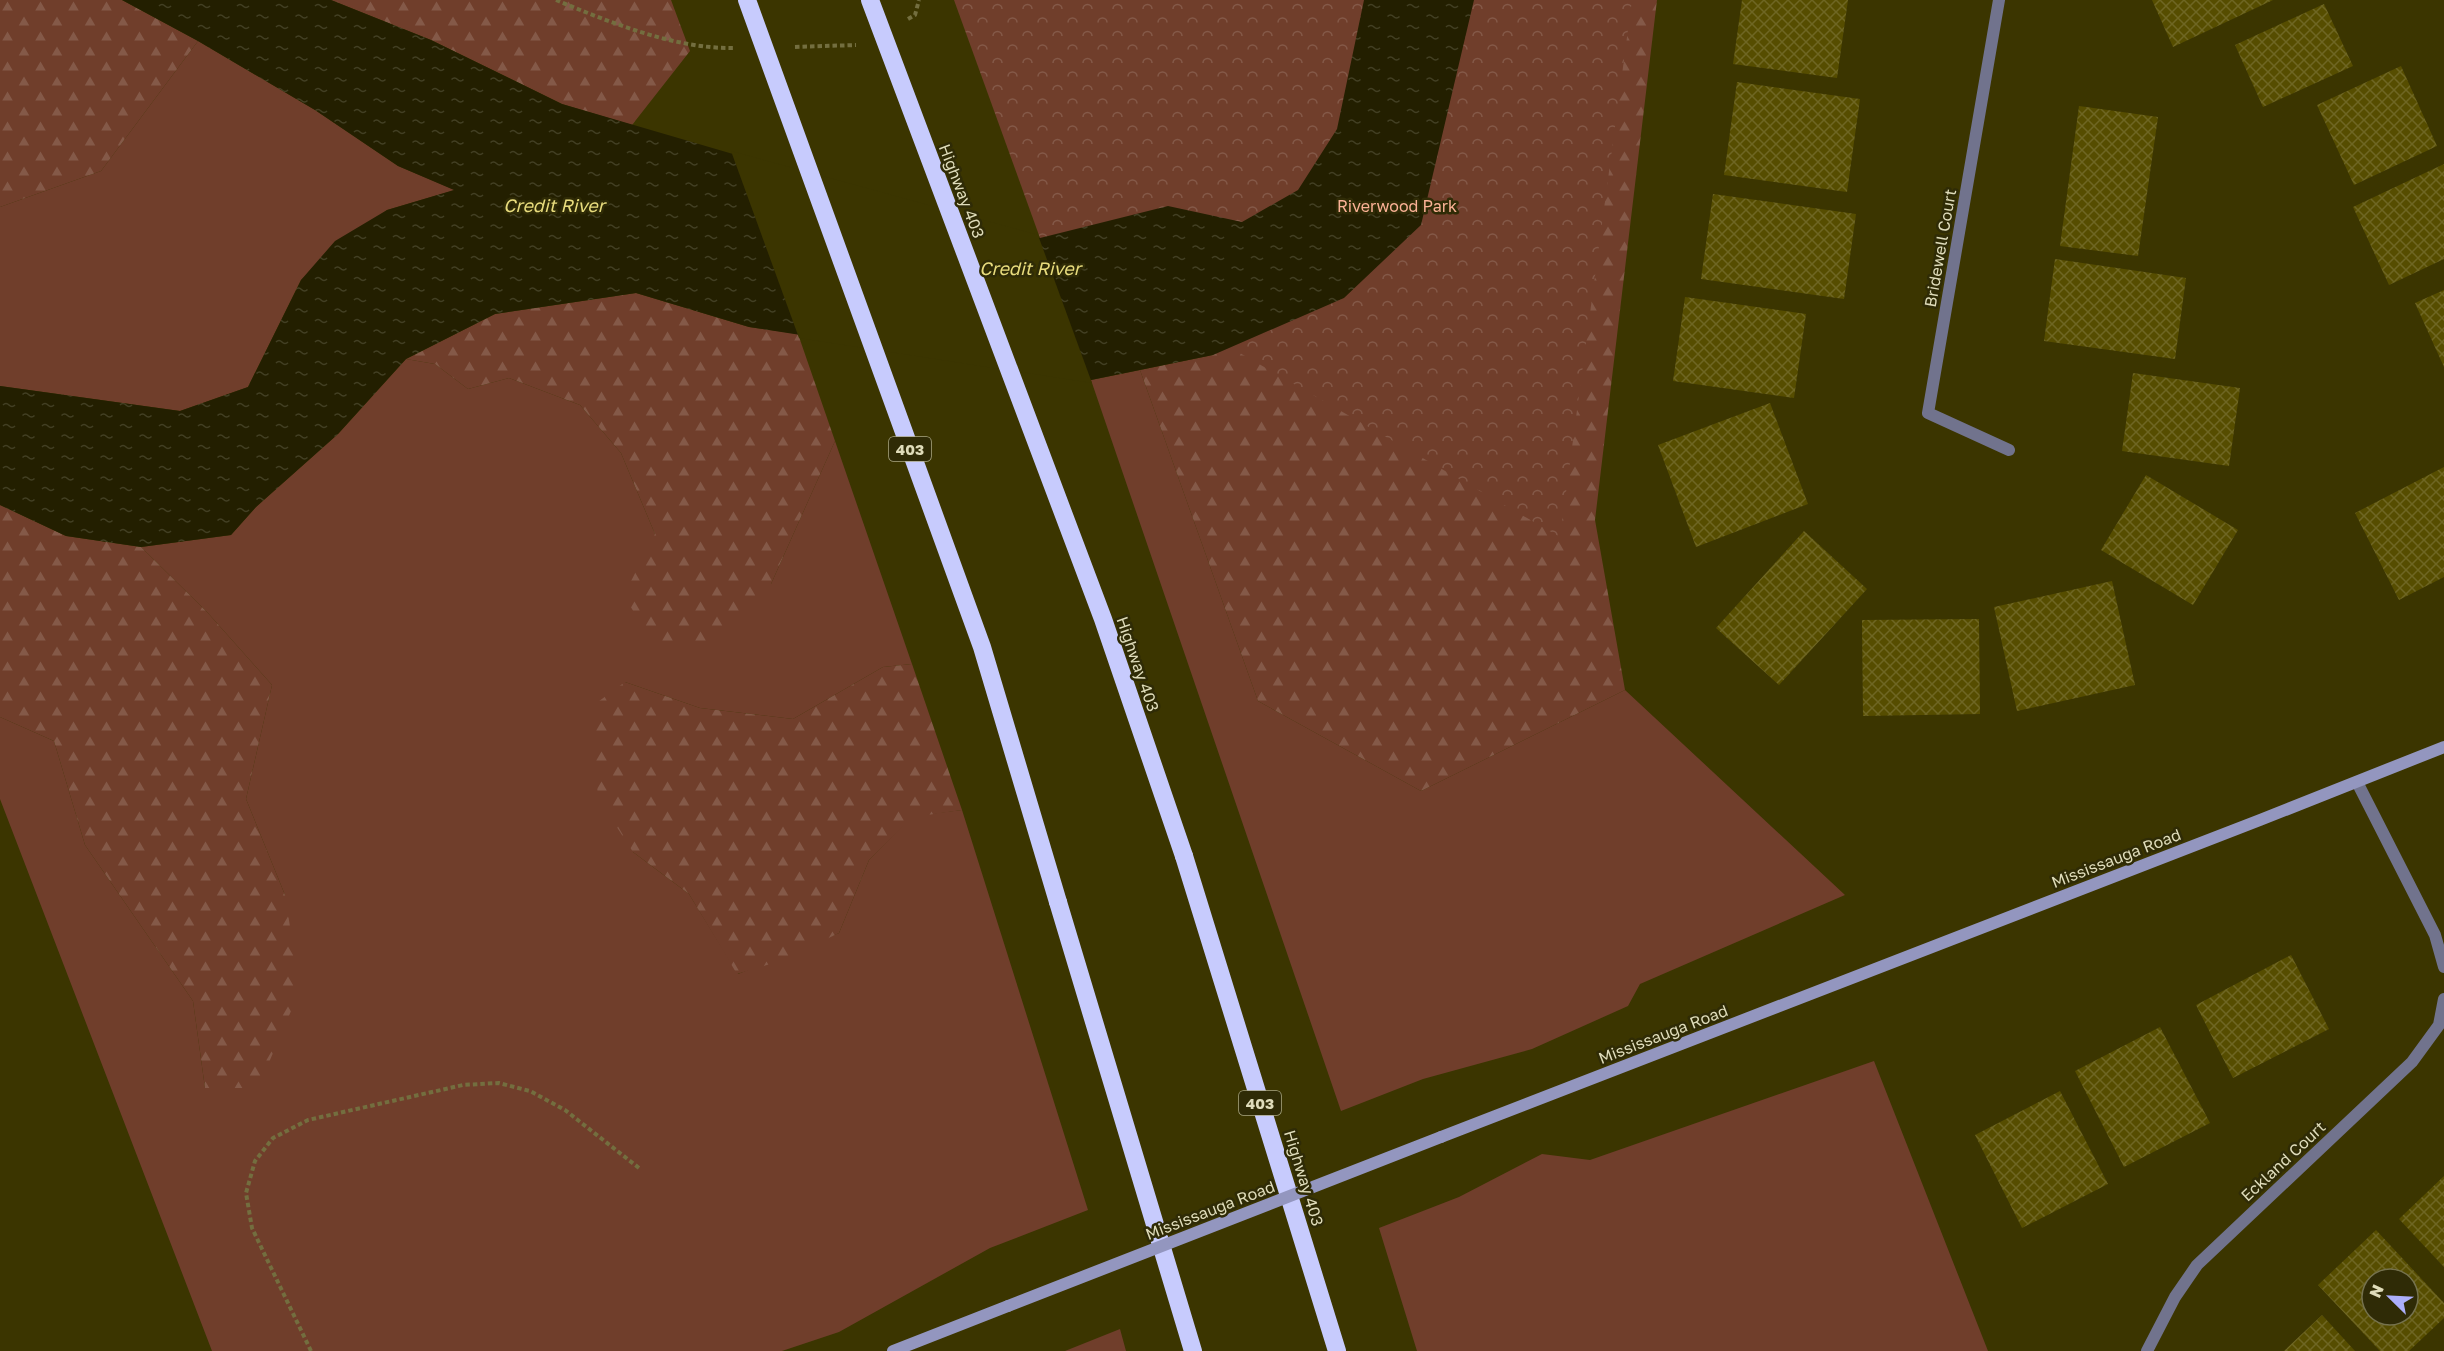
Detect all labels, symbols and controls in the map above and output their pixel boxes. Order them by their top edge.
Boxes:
street label: Highway 403 [935,141,989,241]
street label: Bridewell Court [1920,187,1960,309]
water label: Credit River [503,194,608,216]
park label: Riverwood Park [1337,196,1457,216]
water label: Credit River [979,257,1084,279]
road number: 403 [889,437,931,461]
street label: Highway 403 [1112,614,1164,714]
street label: Mississauga Road [2048,824,2184,892]
street label: Mississauga Road [1595,1000,1731,1068]
road number: 403 [1239,1091,1281,1115]
street label: Eckland Court [2237,1117,2329,1205]
street label: Highway 403 [1280,1128,1328,1228]
street label: Mississauga Road [1142,1176,1278,1244]
north arrow [2360,1267,2420,1327]
text: N [2365,1281,2388,1301]

